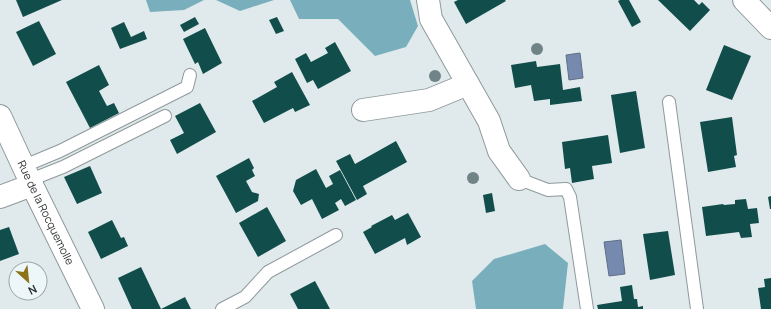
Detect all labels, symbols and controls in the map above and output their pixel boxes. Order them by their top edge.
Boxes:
street label: Rue de la Rocquemolle [15,158,78,268]
north arrow [8,261,48,301]
text: N [26,282,40,299]

